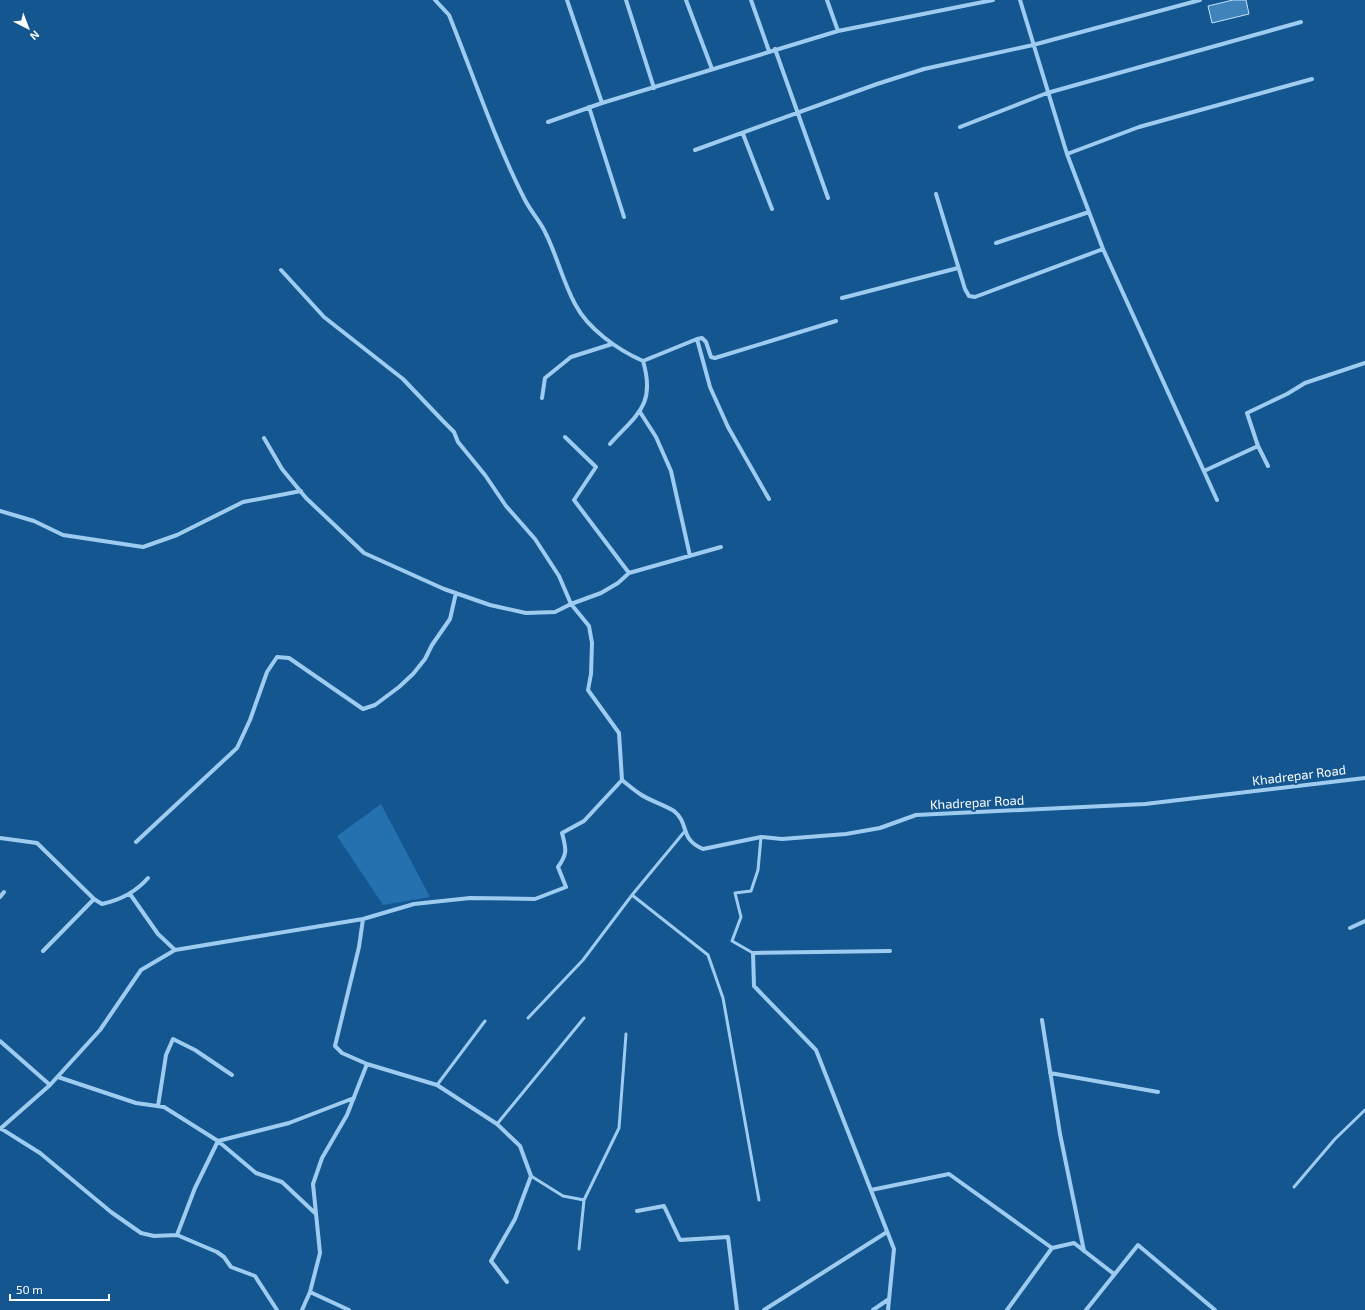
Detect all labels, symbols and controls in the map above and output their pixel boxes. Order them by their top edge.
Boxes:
north arrow [8,8,48,48]
text: N [28,28,42,43]
street label: Khadrepar Road [1251,761,1347,789]
street label: Khadrepar Road [929,792,1025,812]
scale bar [10,1276,109,1302]
text: 50 m [16,1282,43,1296]

